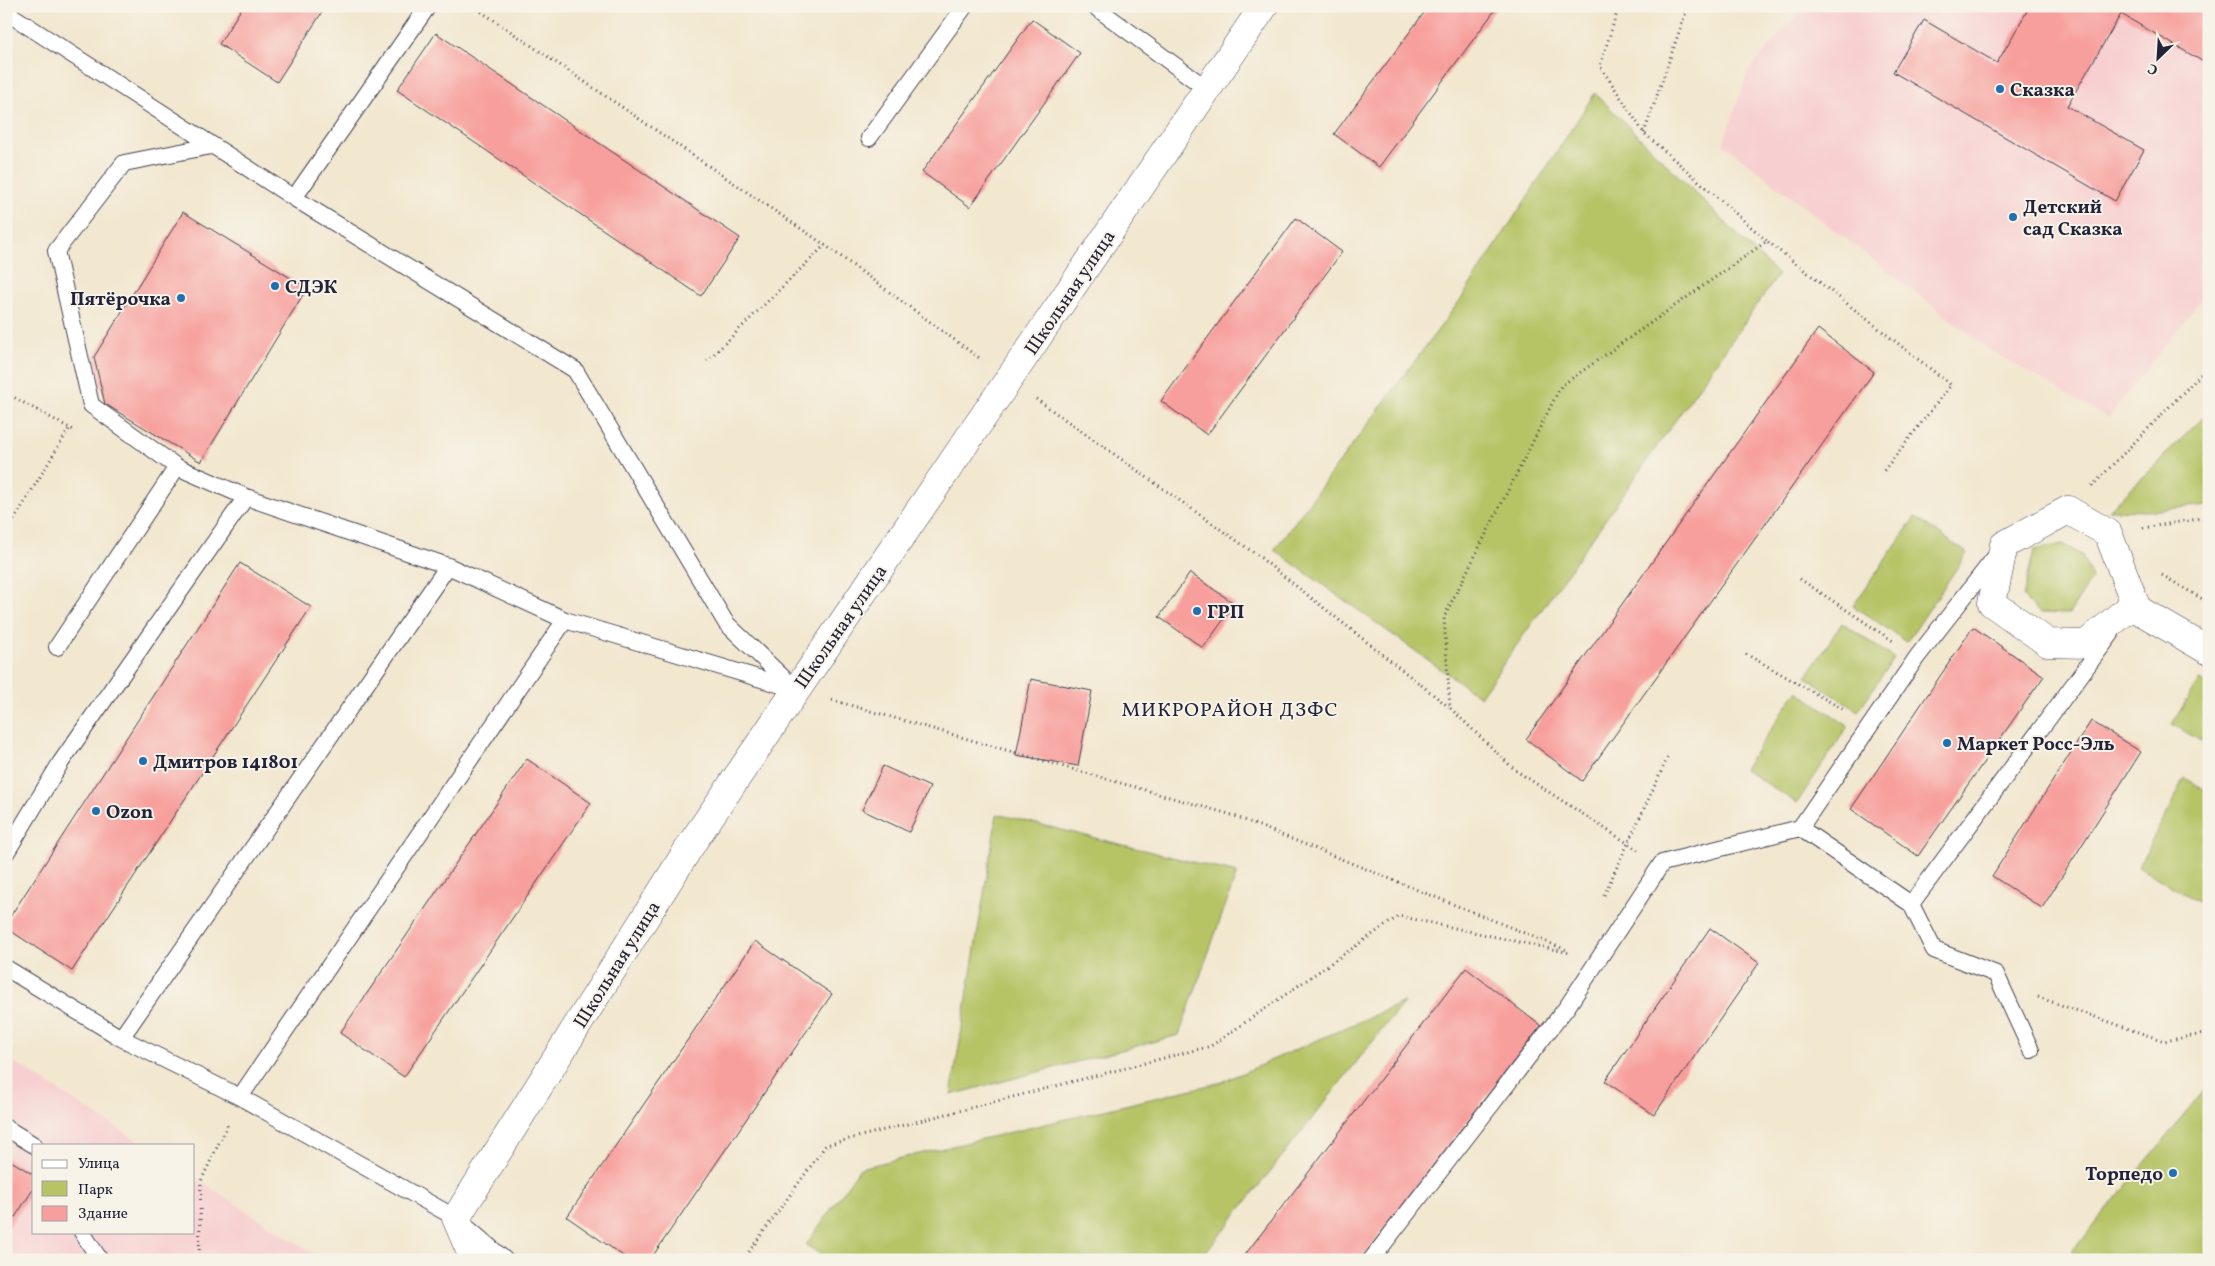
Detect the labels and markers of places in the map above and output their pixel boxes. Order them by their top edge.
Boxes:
place label: Сказка [2010,78,2075,104]
marker: Сказка [1994,83,2006,95]
place label: Детский сад Сказка [2023,195,2123,243]
marker: Детский сад Сказка [2007,211,2019,223]
place label: СДЭК [285,275,338,301]
marker: СДЭК [269,280,281,292]
place label: Пятёрочка [70,287,171,313]
marker: Пятёрочка [175,292,187,304]
place label: ГРП [1207,600,1244,626]
marker: ГРП [1191,605,1203,617]
place label: Маркет Росс-Эль [1957,732,2115,758]
marker: Маркет Росс-Эль [1941,737,1953,749]
place label: Дмитров 141801 [153,750,298,776]
marker: Дмитров 141801 [137,755,149,767]
place label: Ozon [106,800,153,826]
marker: Ozon [90,805,102,817]
place label: Торпедо [2085,1162,2163,1188]
marker: Торпедо [2167,1167,2179,1179]

